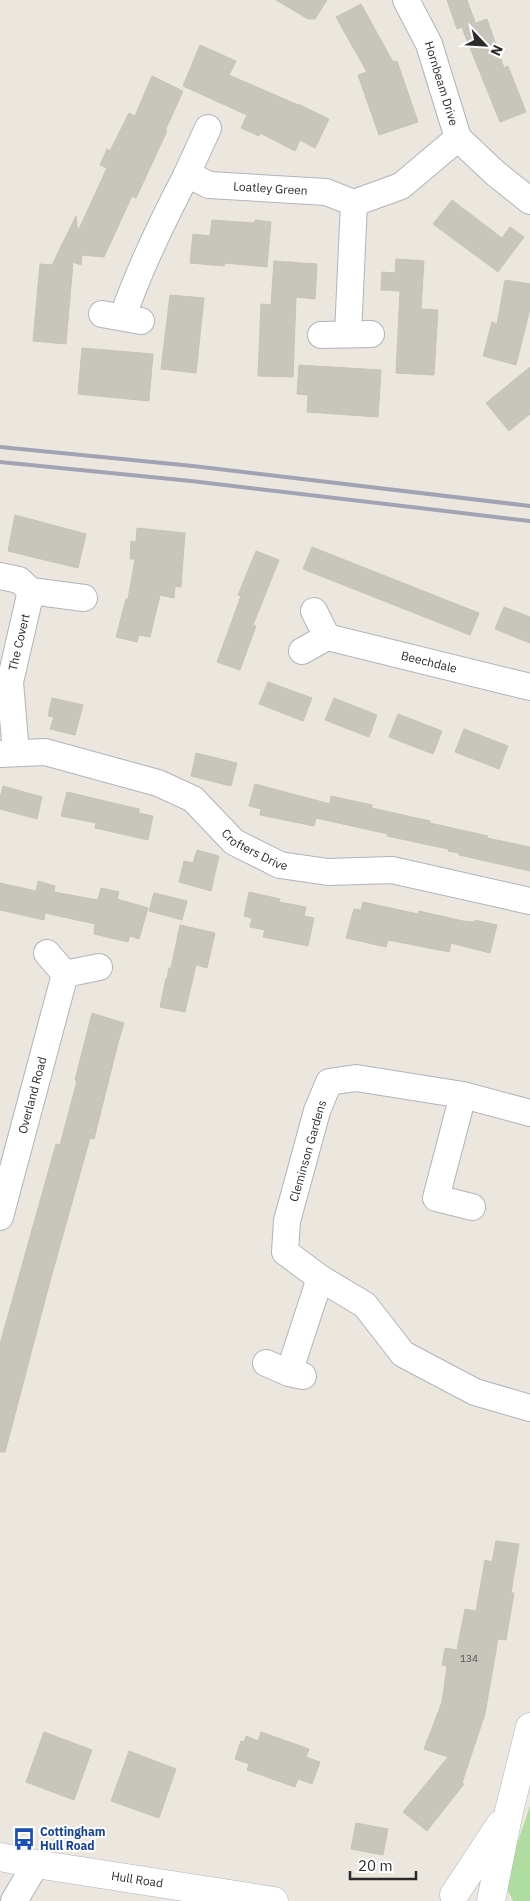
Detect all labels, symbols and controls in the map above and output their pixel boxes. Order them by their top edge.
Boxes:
north arrow [460,20,510,70]
street label: Hornbeam Drive [422,39,462,128]
text: N [486,42,507,59]
street label: Loatley Green [233,178,308,198]
street label: The Covert [5,612,33,672]
street label: Beechdale [400,648,459,676]
street label: Crofters Drive [218,825,289,873]
street label: Overland Road [15,1055,50,1135]
street label: Cleminson Gardens [286,1098,329,1203]
house number: 134 [460,1652,478,1665]
place label: Cottingham Hull Road [40,1824,106,1853]
bus stop icon: Cottingham Hull Road [11,1826,37,1852]
scale bar [350,1848,416,1880]
text: 20 m [358,1856,393,1875]
street label: Hull Road [110,1868,164,1891]

